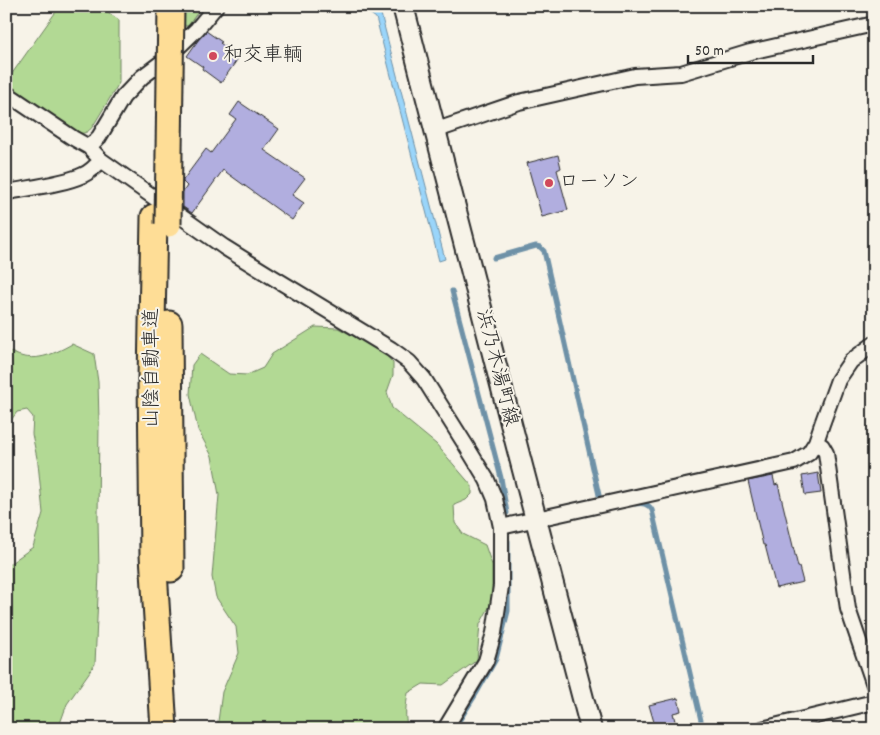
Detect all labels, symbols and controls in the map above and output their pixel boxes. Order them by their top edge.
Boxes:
scale bar [688,32,812,64]
text: 50 m [695,41,724,63]
place label: 和交車輌 [223,42,303,70]
marker: 和交車輌 [207,50,219,62]
place label: ローソン [559,169,639,197]
marker: ローソン [543,177,555,189]
street label: 浜乃木湯町線 [468,306,524,430]
street label: 山陰自動車道 [139,308,167,428]

